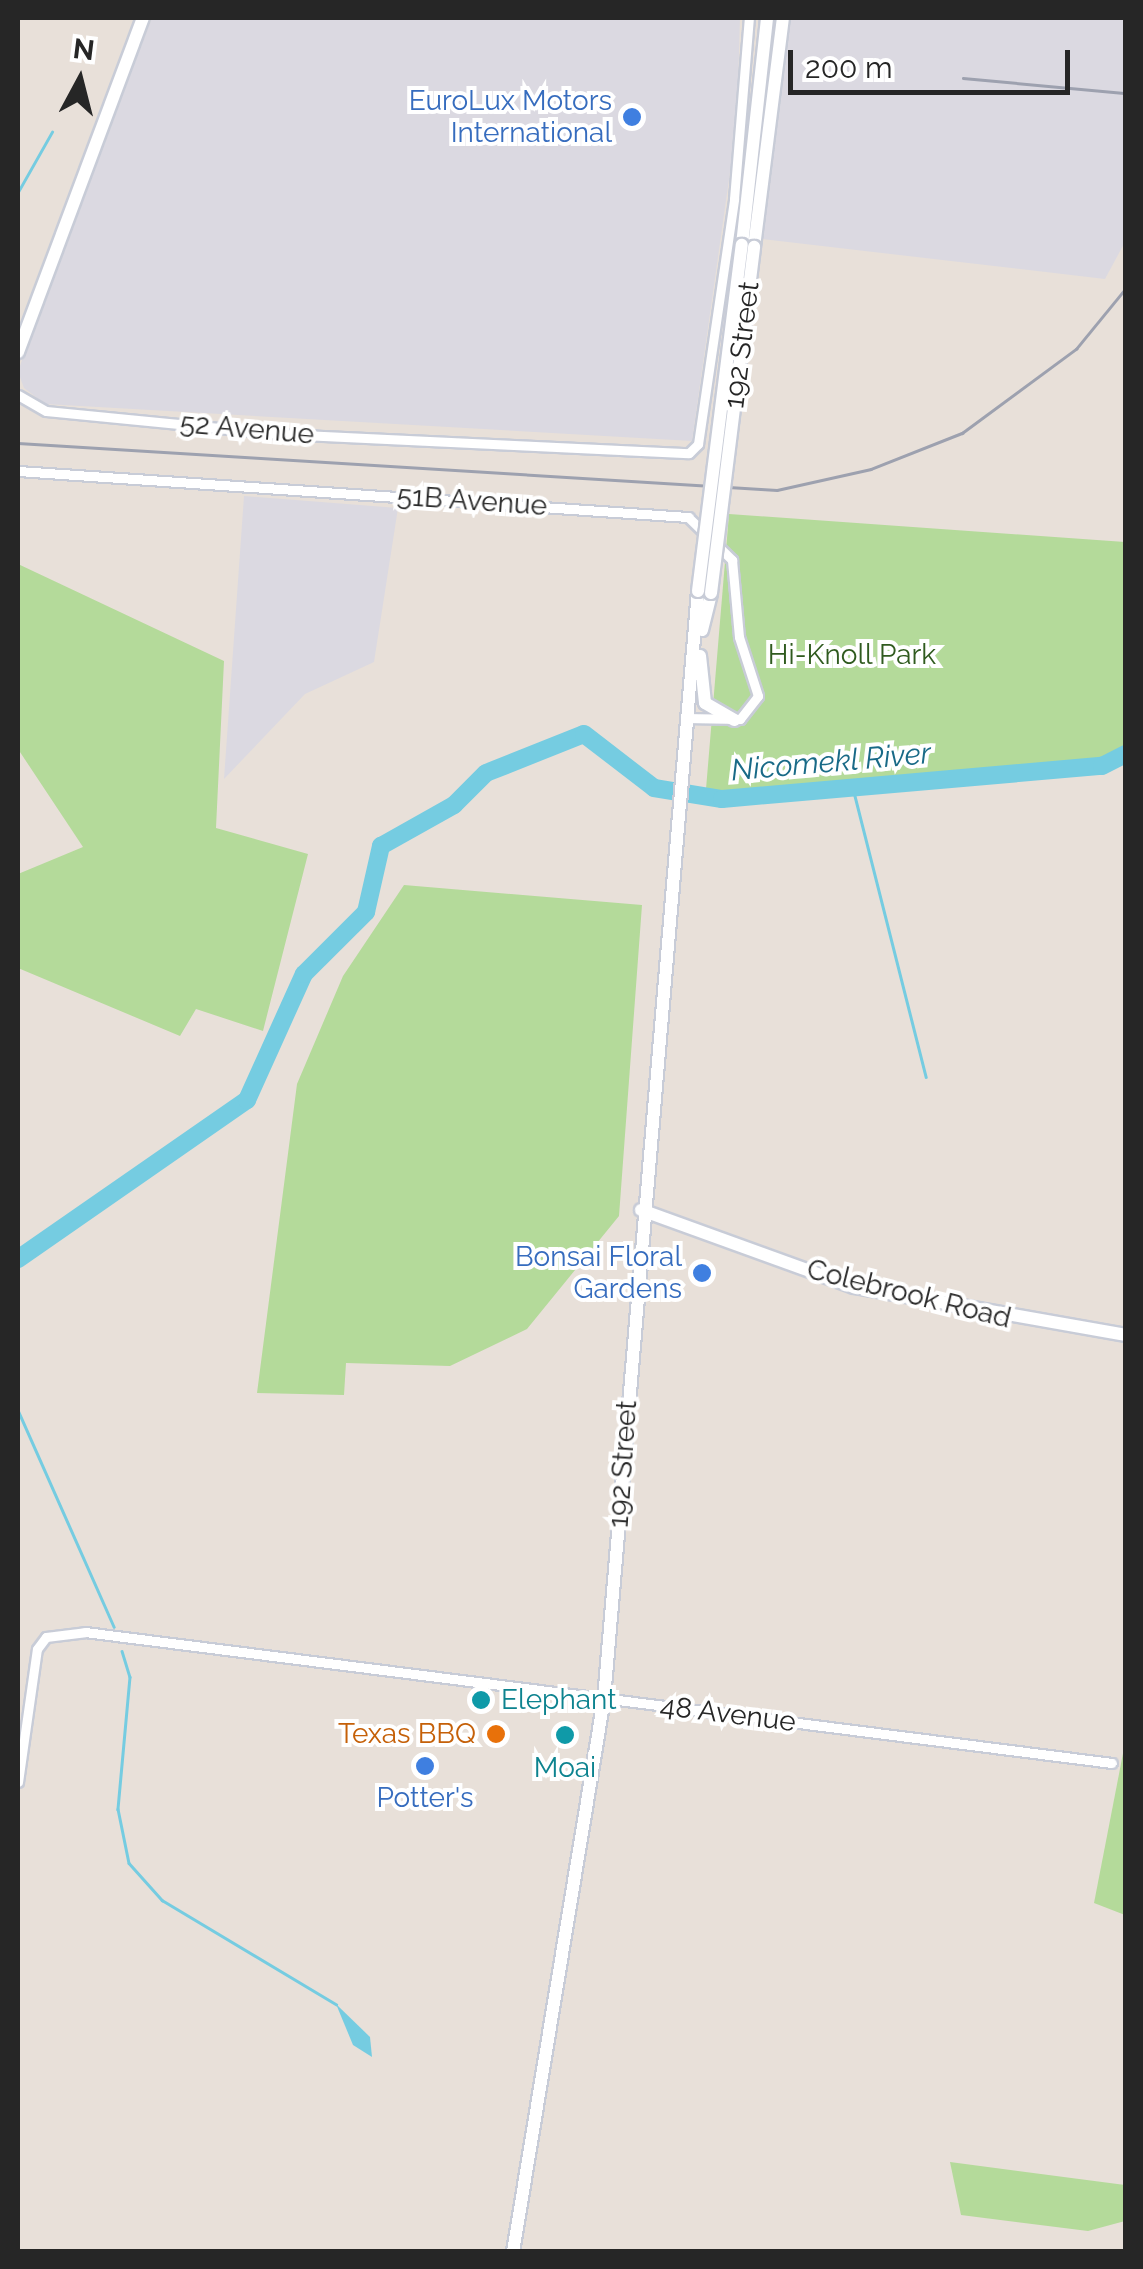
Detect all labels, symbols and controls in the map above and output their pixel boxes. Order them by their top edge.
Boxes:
north arrow [30,30,130,130]
scale bar [793,30,1076,92]
text: N [71,32,96,67]
text: 200 m [805,50,893,85]
place label: EuroLux Motors International [409,84,612,150]
marker: EuroLux Motors International [621,106,643,128]
street label: 192 Street [718,280,766,410]
street label: 52 Avenue [178,406,316,452]
street label: 51B Avenue [395,479,549,523]
park label: Hi-Knoll Park [767,638,937,672]
water label: Nicomekl River [729,735,933,789]
place label: Bonsai Floral Gardens [515,1240,682,1306]
street label: Colebrook Road [804,1252,1014,1336]
marker: Bonsai Floral Gardens [691,1262,713,1284]
street label: 192 Street [602,1399,644,1529]
place label: Elephant [501,1683,617,1717]
marker: Elephant [470,1689,492,1711]
street label: 48 Avenue [658,1689,798,1739]
place label: Texas BBQ [338,1717,476,1751]
marker: Texas BBQ [485,1723,507,1745]
marker: Moai [554,1724,576,1746]
place label: Moai [534,1751,596,1785]
marker: Potter's [414,1755,436,1777]
place label: Potter's [376,1781,474,1815]

